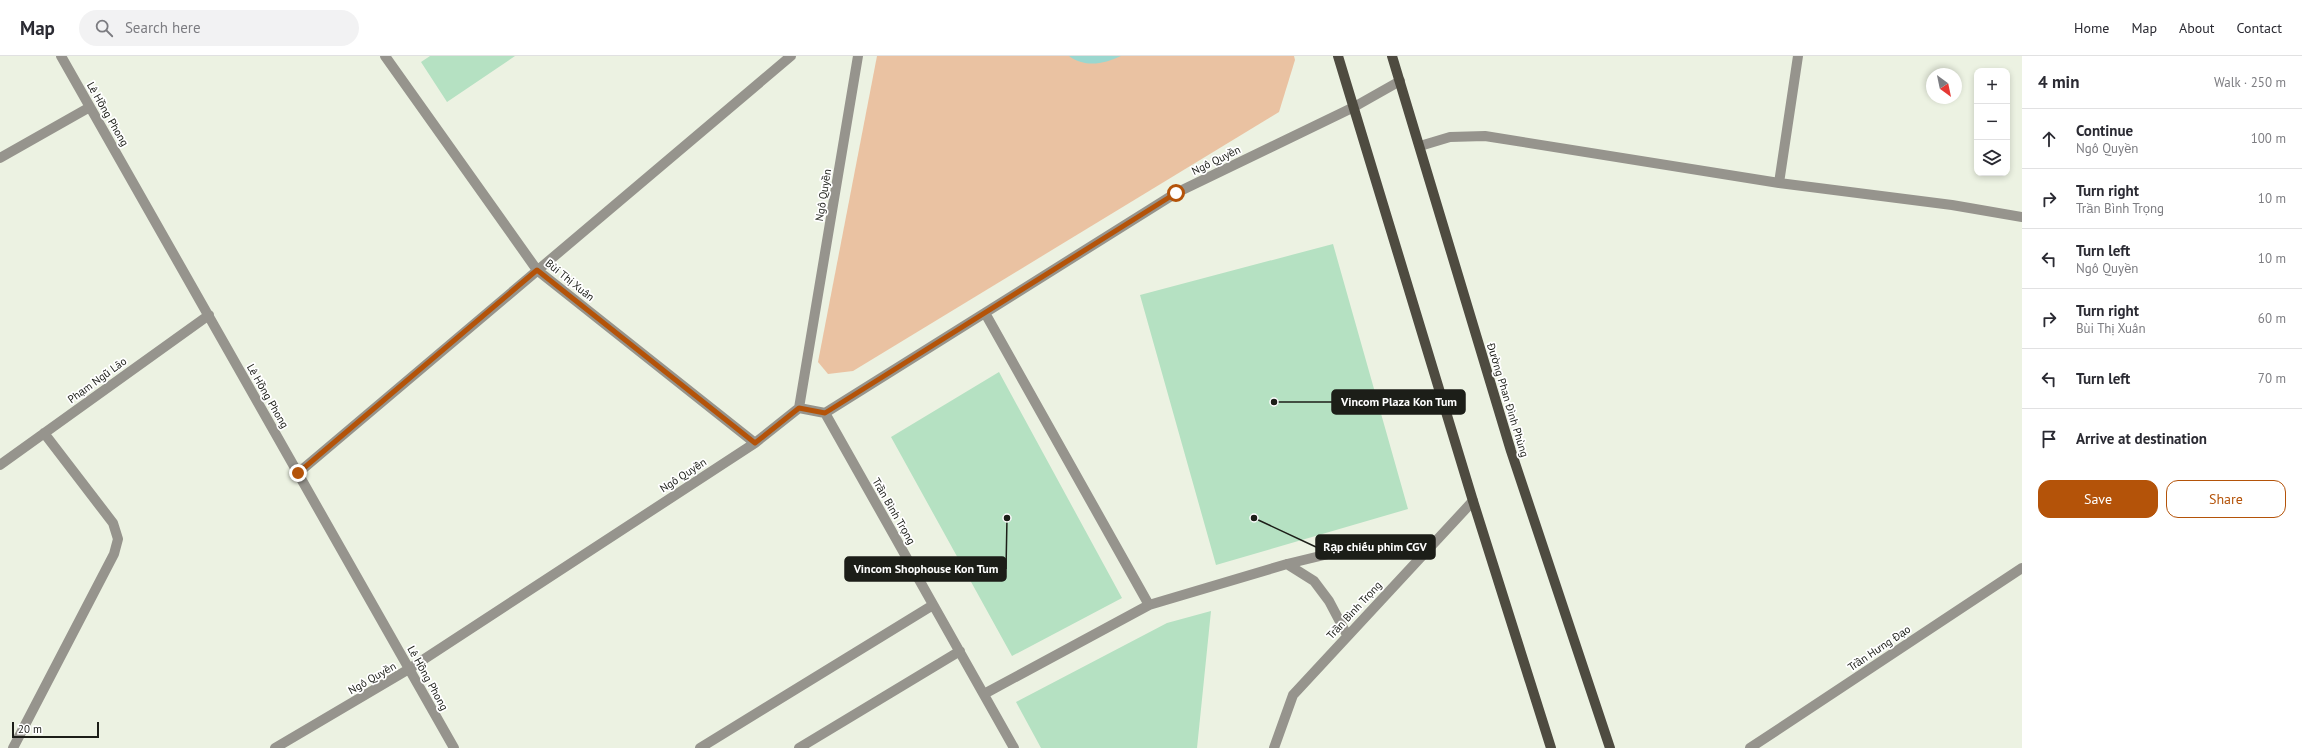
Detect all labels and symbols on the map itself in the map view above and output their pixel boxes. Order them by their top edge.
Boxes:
north arrow [1926,68,1962,104]
street label: Lê Hồng Phong [84,79,132,149]
street label: Ngô Quyền [1189,142,1243,178]
street label: Ngô Quyền [812,168,834,222]
route start [1167,184,1185,202]
street label: Bùi Thị Xuân [543,256,597,304]
street label: Đường Phan Đình Phùng [1484,340,1532,459]
street label: Phạm Ngũ Lão [65,354,129,406]
street label: Lê Hồng Phong [244,361,292,431]
callout: Vincom Plaza Kon Tum [1332,390,1465,414]
text: Vincom Plaza Kon Tum [1340,394,1457,409]
street label: Ngô Quyền [657,455,709,495]
route end [289,464,307,482]
street label: Trần Bình Trọng [869,475,919,547]
callout: Rạp chiếu phim CGV [1316,535,1435,559]
text: Rạp chiếu phim CGV [1323,539,1428,554]
callout: Vincom Shophouse Kon Tum [845,557,1006,581]
text: Vincom Shophouse Kon Tum [853,561,999,576]
street label: Trần Bình Trọng [1323,578,1385,642]
street label: Trần Hưng Đạo [1845,622,1913,674]
street label: Lê Hồng Phong [404,643,452,713]
street label: Ngô Quyền [346,659,398,697]
scale bar [12,720,99,739]

